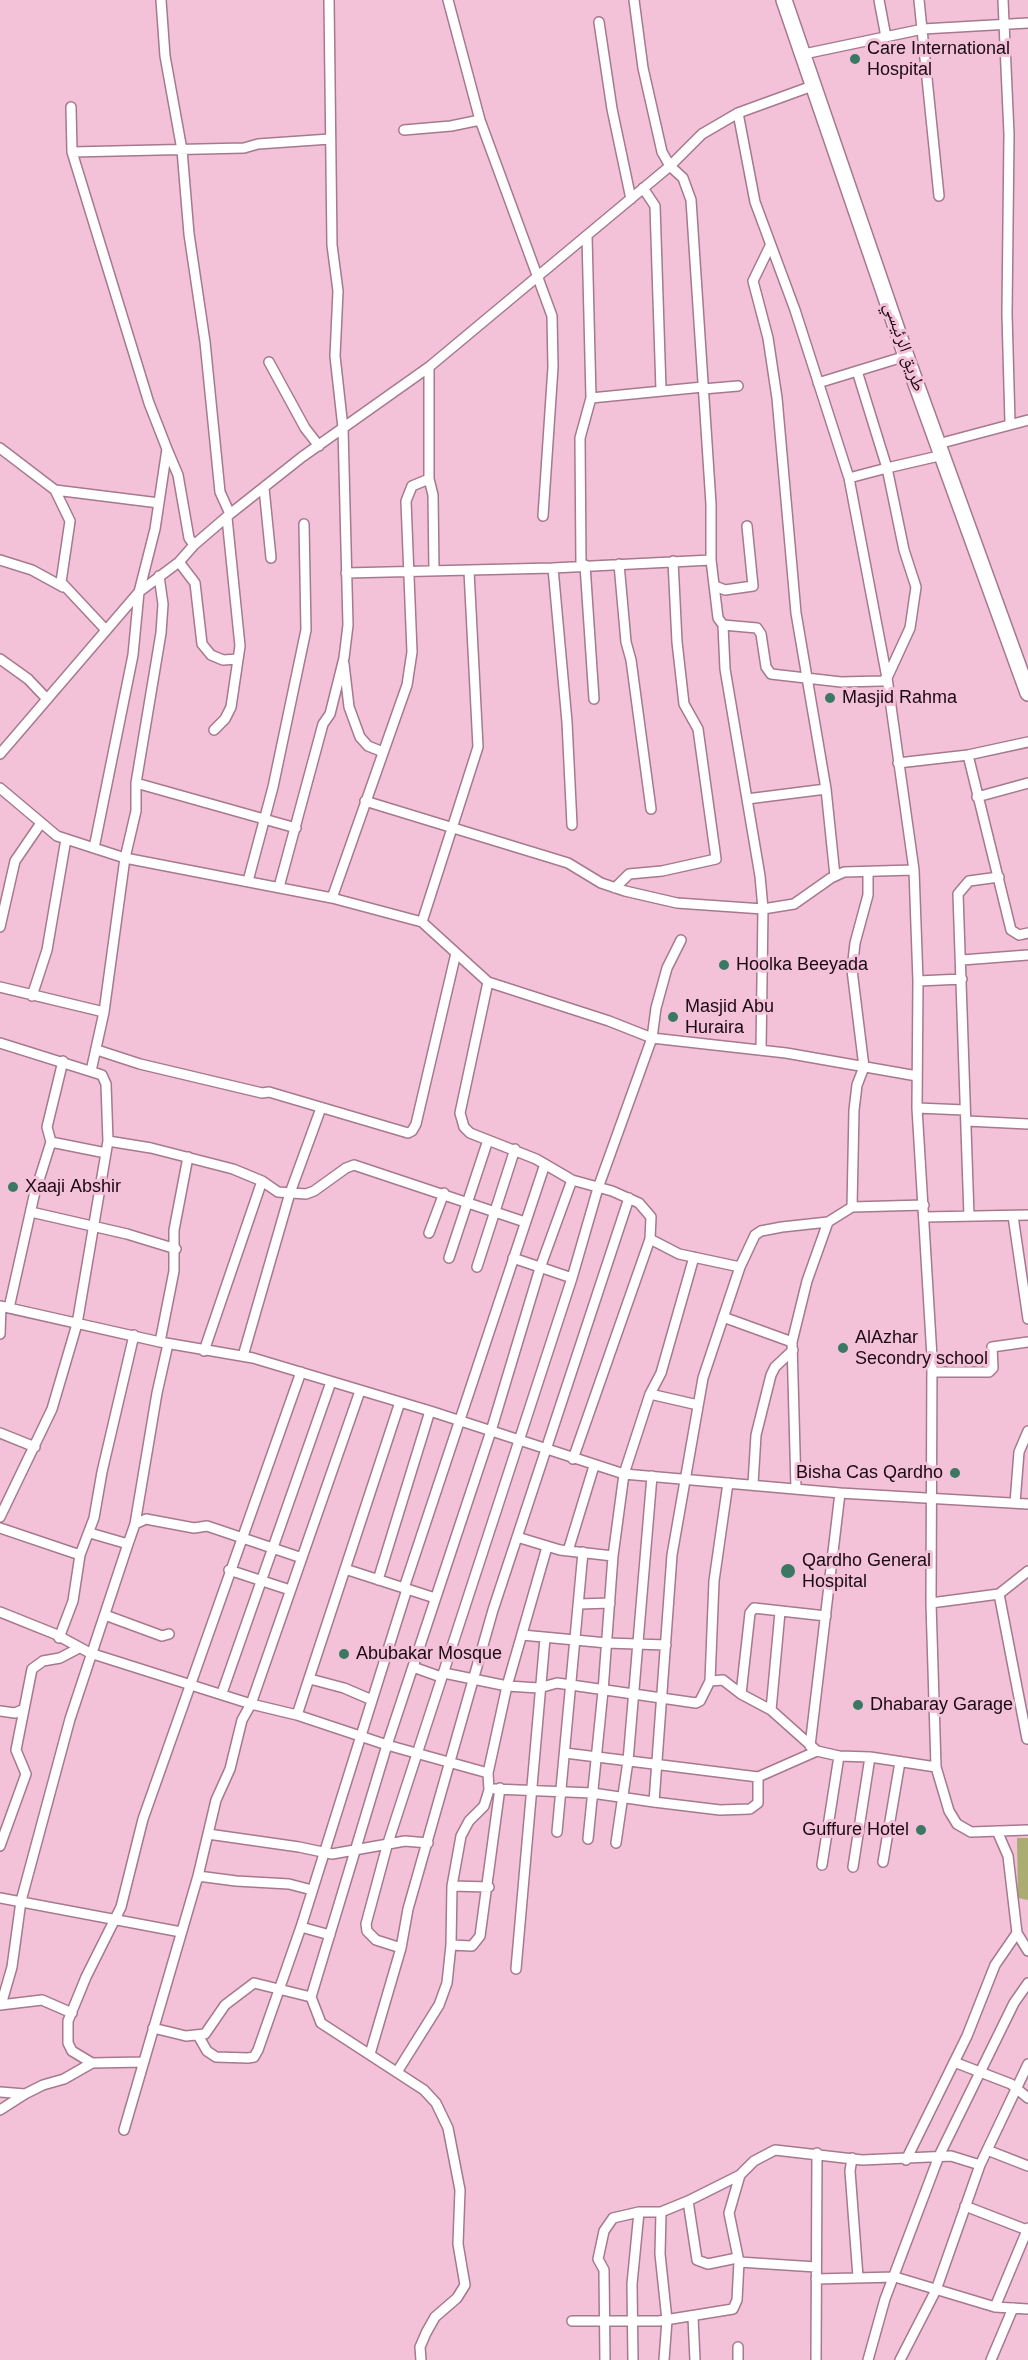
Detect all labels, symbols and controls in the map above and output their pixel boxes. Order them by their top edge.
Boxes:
place label: Care International Hospital [867,38,1010,80]
marker: Care International Hospital [848,52,862,66]
street label: طريق الرئيسي [879,300,929,394]
place label: Masjid Rahma [842,687,957,709]
marker: Masjid Rahma [823,691,837,705]
place label: Hoolka Beeyada [736,954,868,976]
marker: Hoolka Beeyada [717,958,731,972]
place label: Masjid Abu Huraira [685,996,774,1038]
marker: Masjid Abu Huraira [666,1010,680,1024]
place label: Xaaji Abshir [25,1176,121,1198]
marker: Xaaji Abshir [6,1180,20,1194]
place label: AlAzhar Secondry school [855,1327,988,1370]
marker: AlAzhar Secondry school [836,1341,850,1355]
place label: Bisha Cas Qardho [796,1462,943,1484]
marker: Bisha Cas Qardho [948,1466,962,1480]
place label: Qardho General Hospital [802,1550,931,1592]
marker: Qardho General Hospital [779,1562,797,1580]
place label: Abubakar Mosque [356,1643,502,1665]
marker: Abubakar Mosque [337,1647,351,1661]
place label: Dhabaray Garage [870,1694,1013,1716]
marker: Dhabaray Garage [851,1698,865,1712]
place label: Guffure Hotel [802,1819,909,1841]
marker: Guffure Hotel [914,1823,928,1837]

